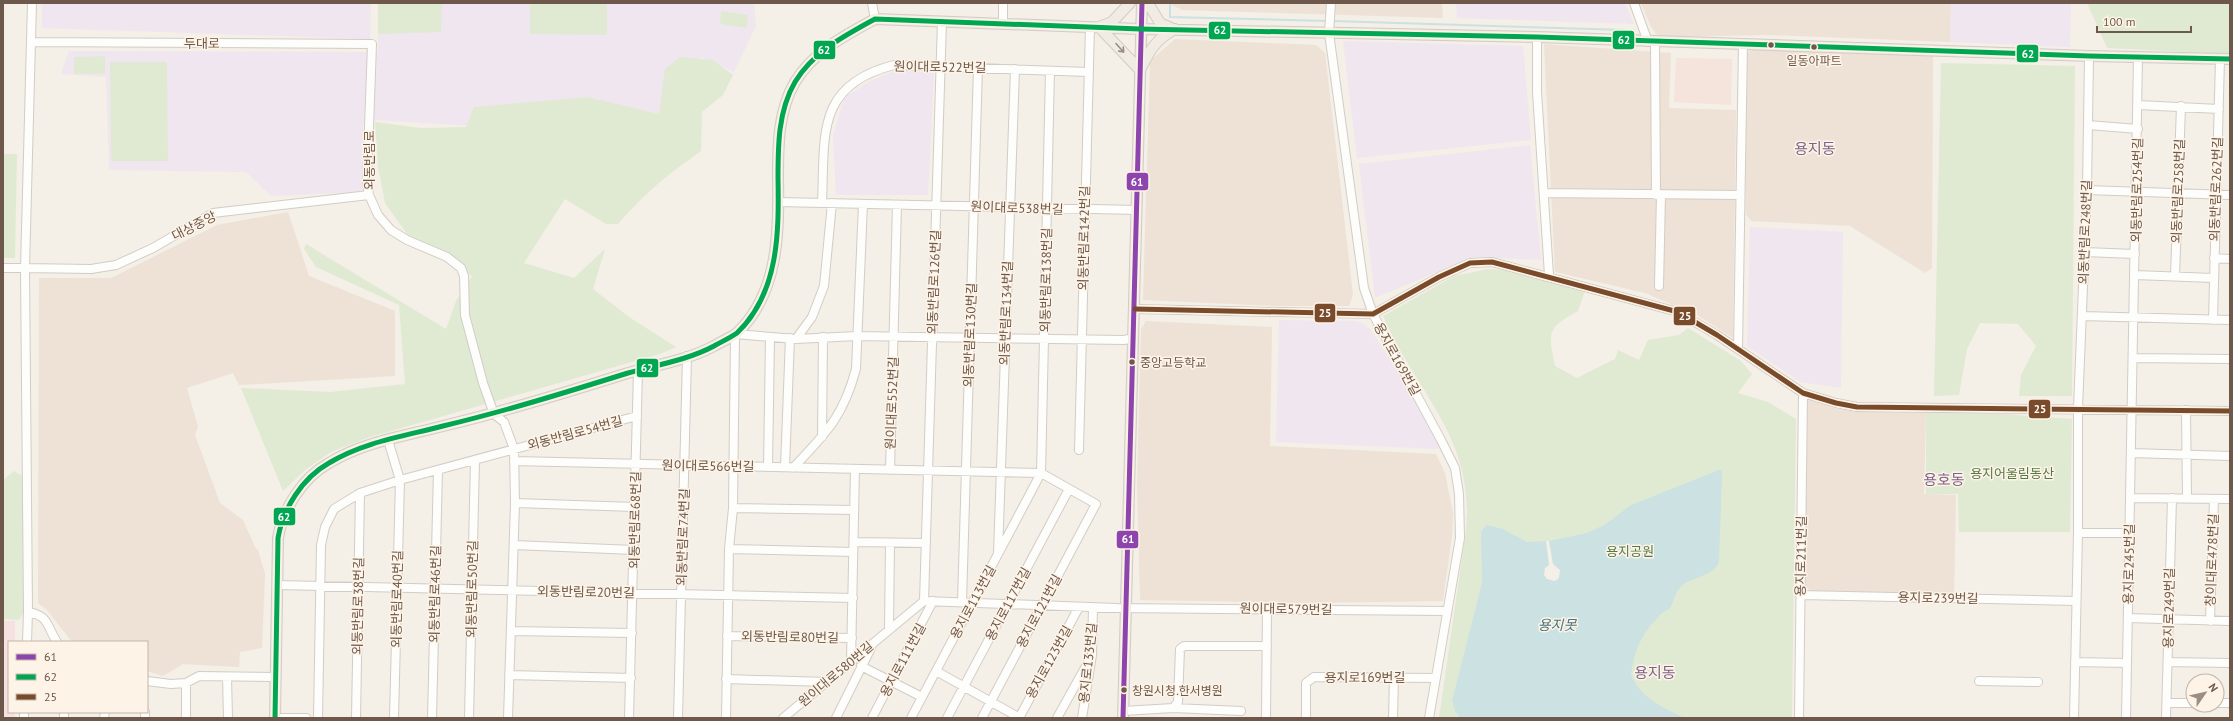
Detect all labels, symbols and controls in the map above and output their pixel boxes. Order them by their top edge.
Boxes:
scale bar [2097,8,2191,34]
text: 100 m [2103,14,2136,29]
line badge: 62 [1208,21,1231,40]
text: 62 [1214,23,1226,37]
line badge: 62 [1612,30,1635,50]
text: 62 [1618,33,1630,47]
street label: 두대로 [184,35,220,52]
line badge: 62 [813,40,836,60]
unlabelled marker [1766,40,1776,50]
one-way arrow [1116,42,1125,53]
marker: 일동아파트 [1809,42,1819,52]
text: 62 [818,43,830,57]
line badge: 62 [2016,44,2039,63]
text: 62 [2022,47,2034,61]
place label: 일동아파트 [1786,53,1842,68]
street label: 원이대로522번길 [893,58,987,76]
street label: 외동반림로 [361,130,378,190]
street label: 외동반림로262번길 [2206,136,2226,242]
street label: 외동반림로254번길 [2128,137,2146,243]
street label: 외동반림로258번길 [2168,138,2188,244]
district label: 용지동 [1794,139,1836,158]
line badge: 61 [1126,172,1149,191]
text: 61 [1131,175,1143,189]
street label: 외동반림로248번길 [2075,179,2095,285]
street label: 외동반림로142번길 [1075,185,1093,291]
street label: 원이대로538번길 [970,198,1064,218]
street label: 대상중앙 [169,208,219,244]
street label: 외동반림로138번길 [1037,227,1055,333]
street label: 외동반림로126번길 [924,229,944,335]
street label: 외동반림로134번길 [996,260,1016,366]
street label: 외동반림로130번길 [960,282,980,388]
line badge: 25 [1314,303,1336,323]
text: 25 [1319,306,1331,320]
line badge: 25 [1673,306,1696,326]
text: 25 [1679,309,1691,323]
street label: 용지로169번길 [1370,319,1424,399]
place label: 중앙고등학교 [1140,355,1206,370]
street label: 원이대로552번길 [882,356,902,450]
marker: 중앙고등학교 [1127,357,1137,367]
line badge: 62 [636,358,659,378]
text: 62 [641,361,653,375]
line badge: 25 [2028,399,2051,419]
text: 25 [2034,402,2046,416]
street label: 외동반림로54번길 [526,412,624,454]
street label: 원이대로566번길 [661,457,755,475]
park label: 용지어울림동산 [1970,465,2054,482]
district label: 용호동 [1923,470,1965,489]
street label: 외동반림로68번길 [626,471,644,569]
street label: 외동반림로74번길 [673,488,693,586]
line badge: 62 [273,507,296,526]
text: 62 [278,510,290,524]
street label: 창이대로478번길 [2202,513,2222,607]
street label: 용지로211번길 [1792,515,1810,597]
street label: 용지로245번길 [2120,523,2138,605]
line badge: 61 [1116,530,1139,549]
text: 61 [1122,532,1134,546]
street label: 외동반림로50번길 [463,540,481,638]
park label: 용지공원 [1606,543,1654,560]
street label: 외동반림로46번길 [426,545,444,643]
street label: 외동반림로40번길 [388,550,406,648]
street label: 외동반림로38번길 [349,557,367,655]
street label: 용지로113번길 [946,562,1000,642]
street label: 용지로117번길 [981,564,1035,644]
street label: 용지로249번길 [2160,567,2178,649]
street label: 용지로121번길 [1012,571,1066,651]
street label: 외동반림로20번길 [537,583,635,601]
street label: 용지로239번길 [1897,589,1979,607]
street label: 원이대로579번길 [1239,600,1333,618]
water label: 용지못 [1538,616,1577,634]
street label: 용지로111번길 [876,620,930,700]
street label: 용지로123번길 [1022,622,1076,702]
street label: 용지로133번길 [1075,622,1101,704]
street label: 외동반림로80번길 [741,628,839,646]
street label: 원이대로580번길 [795,638,877,710]
legend [8,641,148,713]
text: 61 [44,649,57,664]
district label: 용지동 [1634,663,1676,682]
text: 62 [44,669,57,684]
street label: 용지로169번길 [1324,669,1406,686]
north arrow [2185,673,2225,713]
text: N [2205,680,2221,694]
place label: 창원시청.한서병원 [1132,683,1223,698]
marker: 창원시청.한서병원 [1119,685,1129,695]
text: 25 [44,689,57,704]

